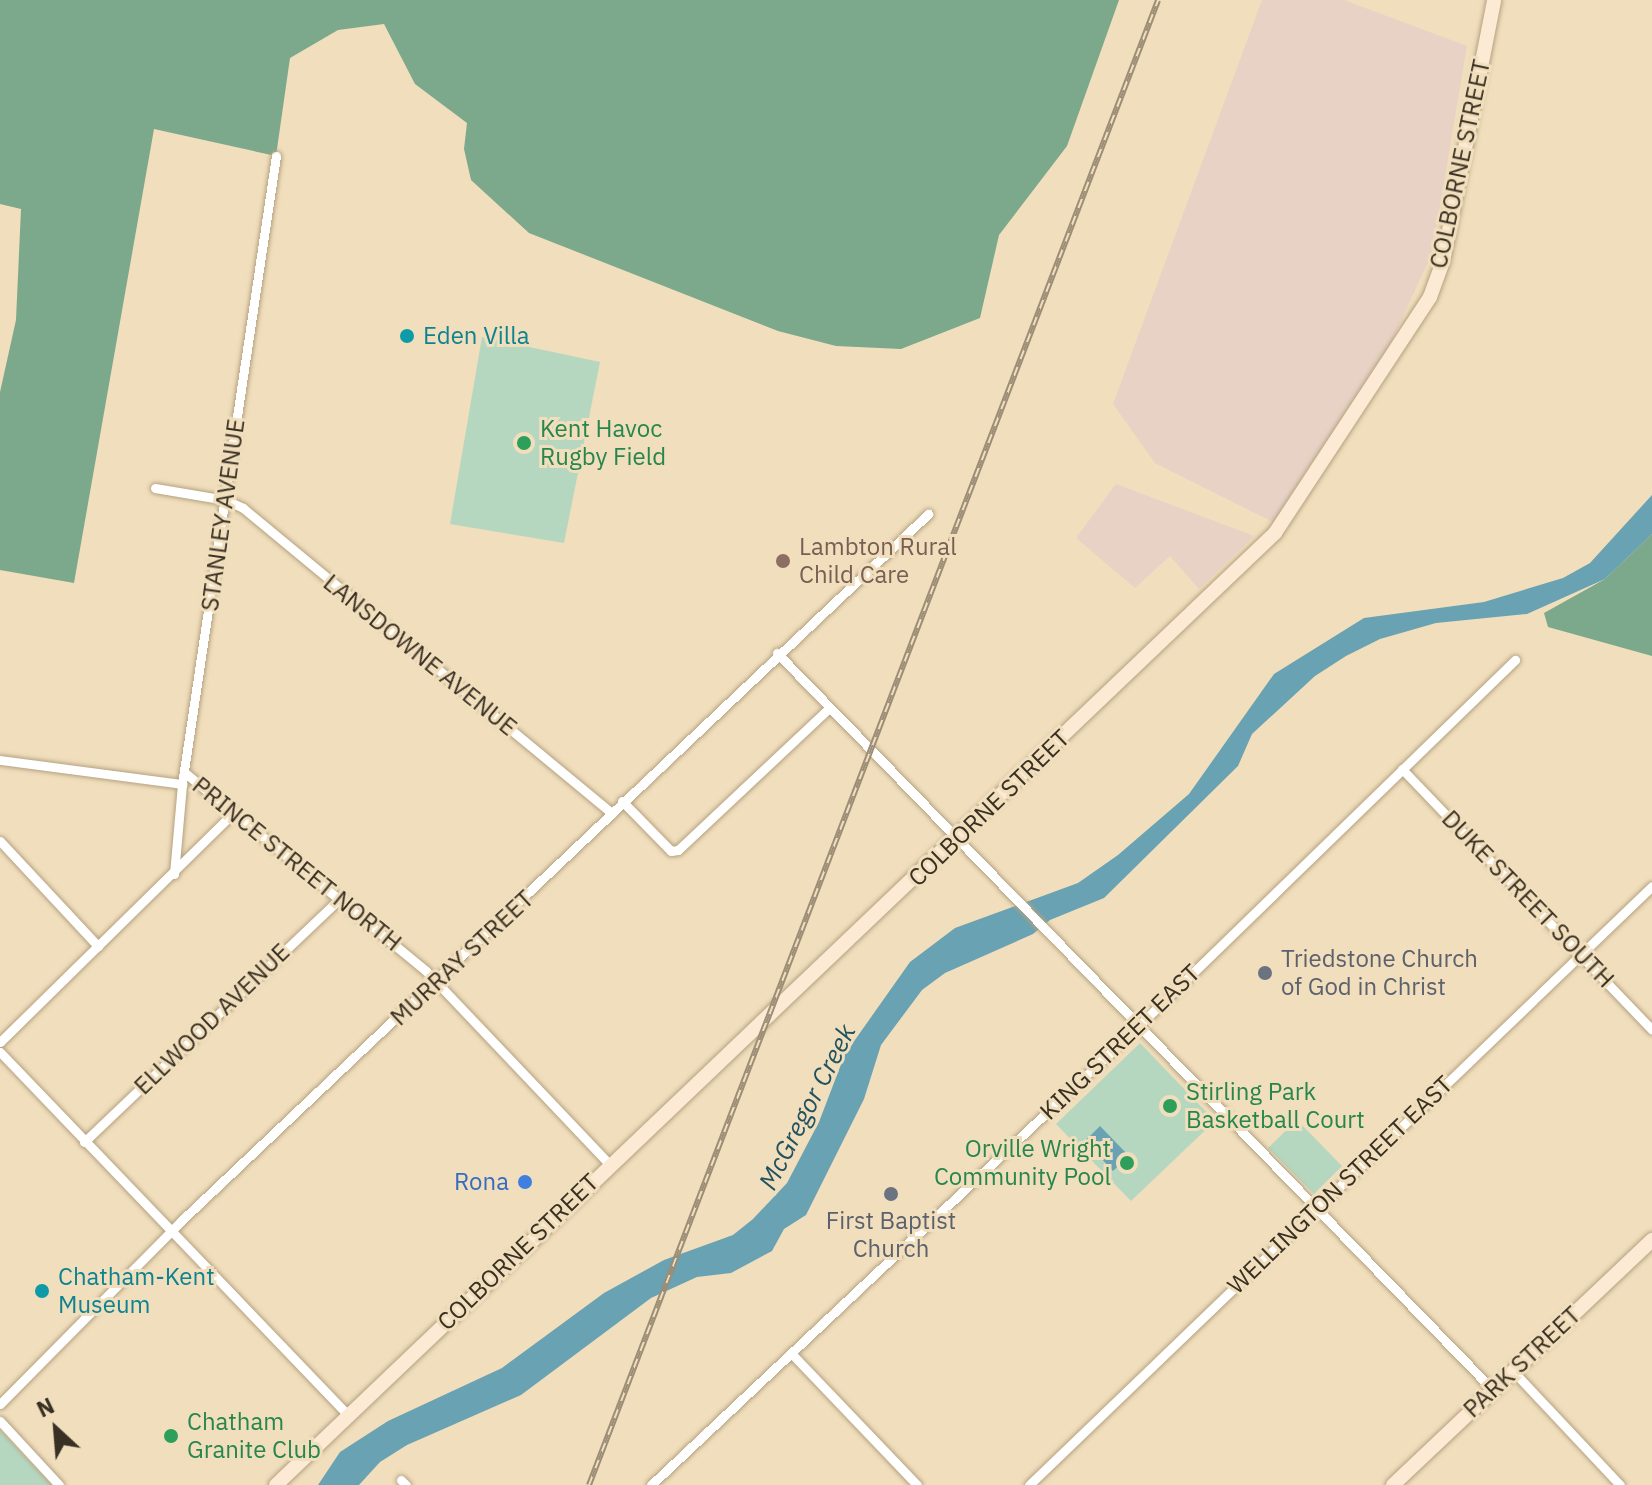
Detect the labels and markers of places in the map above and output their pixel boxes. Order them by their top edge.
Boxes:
place label: Eden Villa [423,322,530,350]
marker: Eden Villa [398,327,416,345]
place label: Kent Havoc Rugby Field [540,415,666,471]
marker: Kent Havoc Rugby Field [515,434,533,452]
place label: Lambton Rural Child Care [799,533,957,589]
marker: Lambton Rural Child Care [774,552,792,570]
place label: Triedstone Church of God in Christ [1281,945,1478,1001]
marker: Triedstone Church of God in Christ [1256,964,1274,982]
place label: Stirling Park Basketball Court [1186,1078,1365,1134]
marker: Stirling Park Basketball Court [1161,1097,1179,1115]
place label: Orville Wright Community Pool [934,1135,1111,1191]
marker: Orville Wright Community Pool [1118,1154,1136,1172]
place label: Rona [454,1168,509,1196]
marker: Rona [516,1173,534,1191]
marker: First Baptist Church [882,1185,900,1203]
place label: First Baptist Church [826,1207,956,1263]
place label: Chatham-Kent Museum [58,1263,215,1319]
marker: Chatham-Kent Museum [33,1282,51,1300]
place label: Chatham Granite Club [187,1408,321,1464]
marker: Chatham Granite Club [162,1427,180,1445]

